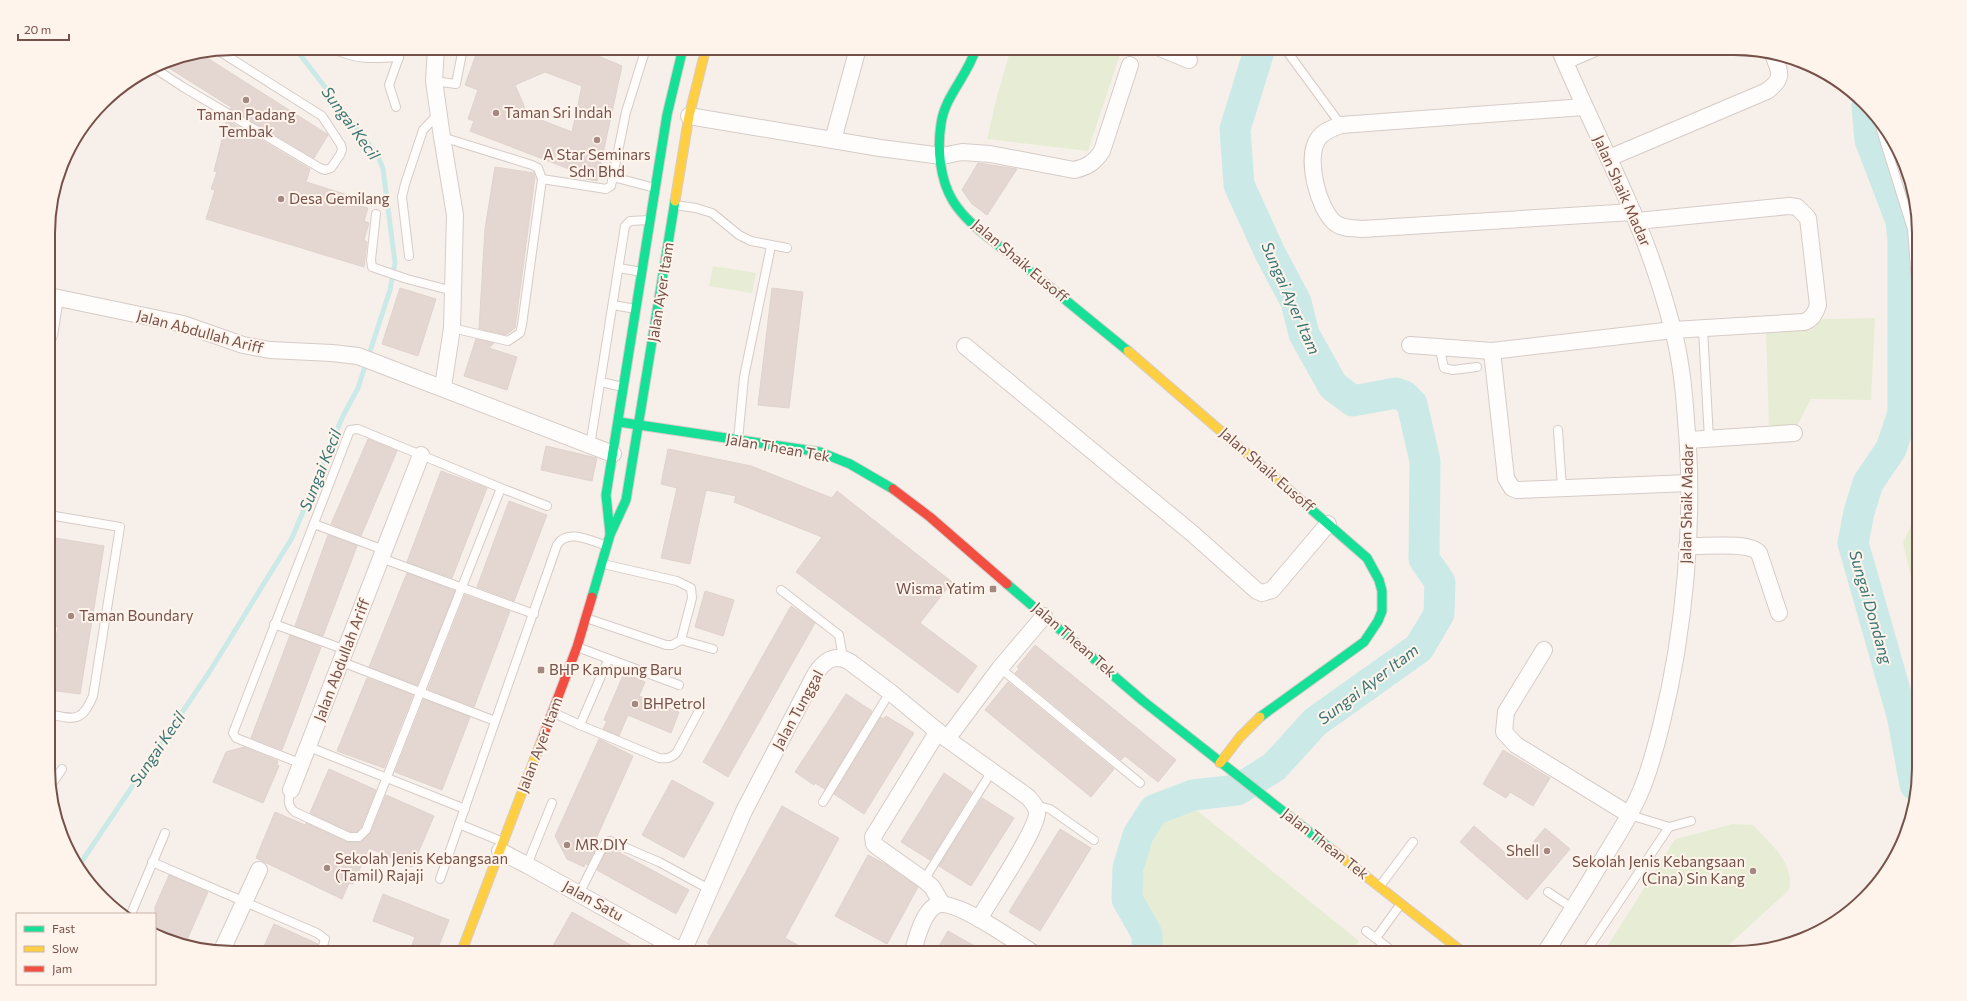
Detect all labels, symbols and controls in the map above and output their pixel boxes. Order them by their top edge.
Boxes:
scale bar [18,16,69,42]
text: 20 m [24,22,51,36]
water label: Sungai Kecil [318,82,385,164]
marker: Taman Padang Tembak [241,95,251,105]
place label: Taman Sri Indah [504,103,612,121]
place label: Taman Padang Tembak [196,105,296,140]
marker: Taman Sri Indah [491,108,501,118]
street label: Jalan Shaik Madar [1590,132,1656,249]
marker: A Star Seminars Sdn Bhd [592,135,602,145]
place label: A Star Seminars Sdn Bhd [543,145,651,180]
place label: Desa Gemilang [289,189,390,207]
marker: Desa Gemilang [276,194,286,204]
street label: Jalan Shaik Eusoff [969,215,1073,306]
water label: Sungai Ayer Itam [1258,239,1325,357]
street label: Jalan Ayer Itam [643,241,677,343]
street label: Jalan Abdullah Ariff [135,305,266,357]
street label: Jalan Shaik Eusoff [1217,423,1319,516]
water label: Sungai Kecil [295,425,345,513]
street label: Jalan Thean Tek [725,429,832,465]
street label: Jalan Shaik Madar [1676,444,1696,564]
water label: Sungai Dondang [1846,548,1897,667]
place label: Wisma Yatim [896,579,985,597]
marker: Wisma Yatim [988,584,998,594]
street label: Jalan Abdullah Ariff [309,595,373,724]
street label: Jalan Thean Tek [1029,598,1120,681]
place label: Taman Boundary [79,606,194,624]
marker: Taman Boundary [66,611,76,621]
water label: Sungai Ayer Itam [1314,640,1422,728]
place label: BHP Kampung Baru [549,660,682,678]
marker: BHP Kampung Baru [536,665,546,675]
street label: Jalan Tunggal [768,666,826,753]
street label: Jalan Ayer Itam [513,694,566,795]
place label: BHPetrol [643,694,706,712]
marker: BHPetrol [630,699,640,709]
water label: Sungai Kecil [125,707,189,790]
street label: Jalan Thean Tek [1279,804,1373,883]
place label: MR.DIY [575,835,628,853]
marker: MR.DIY [562,840,572,850]
place label: Shell [1506,841,1539,859]
marker: Shell [1542,846,1552,856]
place label: Sekolah Jenis Kebangsaan (Tamil) Rajaji [335,849,508,884]
place label: Sekolah Jenis Kebangsaan (Cina) Sin Kang [1572,852,1745,887]
marker: Sekolah Jenis Kebangsaan (Tamil) Rajaji [322,863,332,873]
marker: Sekolah Jenis Kebangsaan (Cina) Sin Kang [1748,866,1758,876]
street label: Jalan Satu [560,876,627,924]
legend [16,913,156,985]
text: Fast [52,921,75,935]
text: Slow [52,941,79,955]
text: Jam [52,961,72,976]

